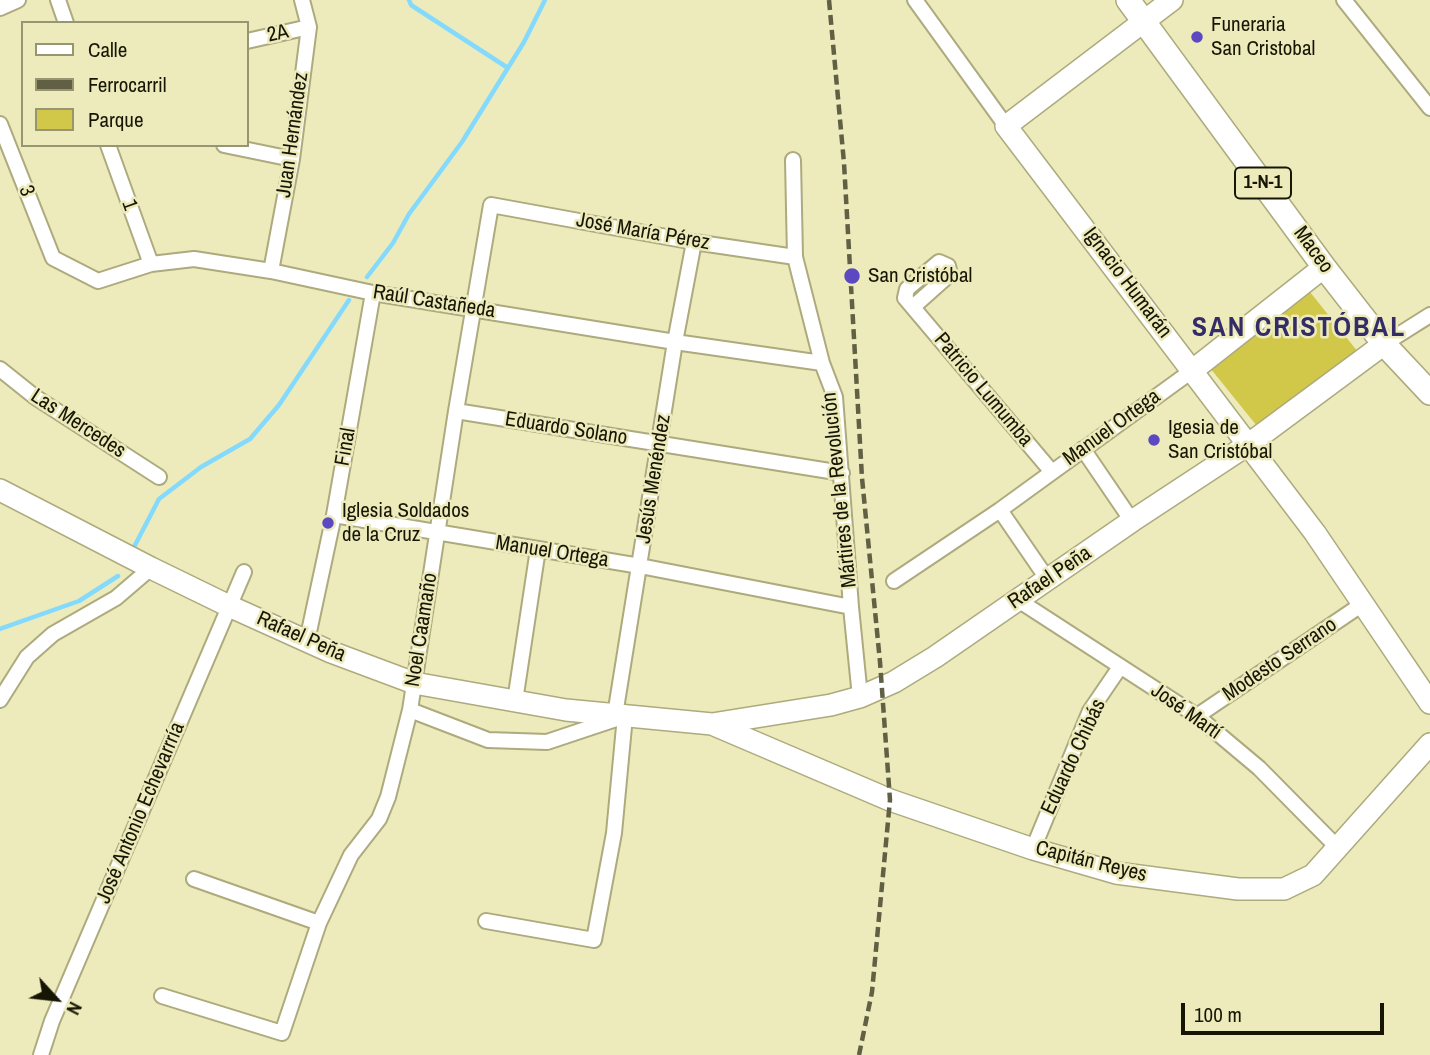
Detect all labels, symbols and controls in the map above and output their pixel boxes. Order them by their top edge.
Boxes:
place label: Funeraria San Cristobal [1211,12,1315,62]
street label: 2A [265,19,291,49]
legend [21,21,248,147]
marker: Funeraria San Cristobal [1189,29,1205,45]
text: Calle [88,35,127,64]
text: Ferrocarril [88,70,167,99]
street label: Juan Hernández [272,71,314,199]
text: Parque [88,105,144,134]
road number: 1-N-1 [1235,168,1291,198]
street label: 3 [13,182,39,200]
street label: 1 [116,196,142,214]
street label: José María Pérez [574,208,712,256]
street label: Maceo [1288,222,1338,278]
street label: Ignacio Humarán [1077,223,1177,343]
place label: San Cristóbal [868,263,972,289]
marker: San Cristóbal [842,266,862,286]
street label: Raúl Castañeda [371,280,497,324]
district label: SAN CRISTÓBAL [1193,311,1405,345]
street label: Patricio Lumumba [928,328,1038,452]
street label: Las Mercedes [26,384,130,464]
street label: Manuel Ortega [1059,384,1165,472]
street label: Mártires de la Revolución [817,391,863,589]
street label: Eduardo Solano [503,407,629,451]
street label: Jesús Menéndez [631,413,677,545]
place label: Igesia de San Cristóbal [1168,415,1272,465]
street label: Final [330,426,362,468]
marker: Igesia de San Cristóbal [1146,432,1162,448]
place label: Iglesia Soldados de la Cruz [342,498,469,548]
marker: Iglesia Soldados de la Cruz [320,515,336,531]
street label: Manuel Ortega [494,531,610,573]
street label: Rafael Peña [1004,541,1096,615]
street label: Noel Caamaño [401,571,443,689]
street label: Rafael Peña [253,606,349,668]
street label: Modesto Serrano [1218,613,1342,707]
street label: José Martí [1146,679,1226,745]
street label: Eduardo Chibás [1036,695,1112,819]
street label: José Antonio Echevarrría [91,719,191,907]
street label: Capitán Reyes [1033,836,1149,888]
north arrow [21,964,91,1034]
scale bar [1185,988,1388,1032]
text: N [61,998,89,1019]
text: 100 m [1194,1000,1242,1029]

